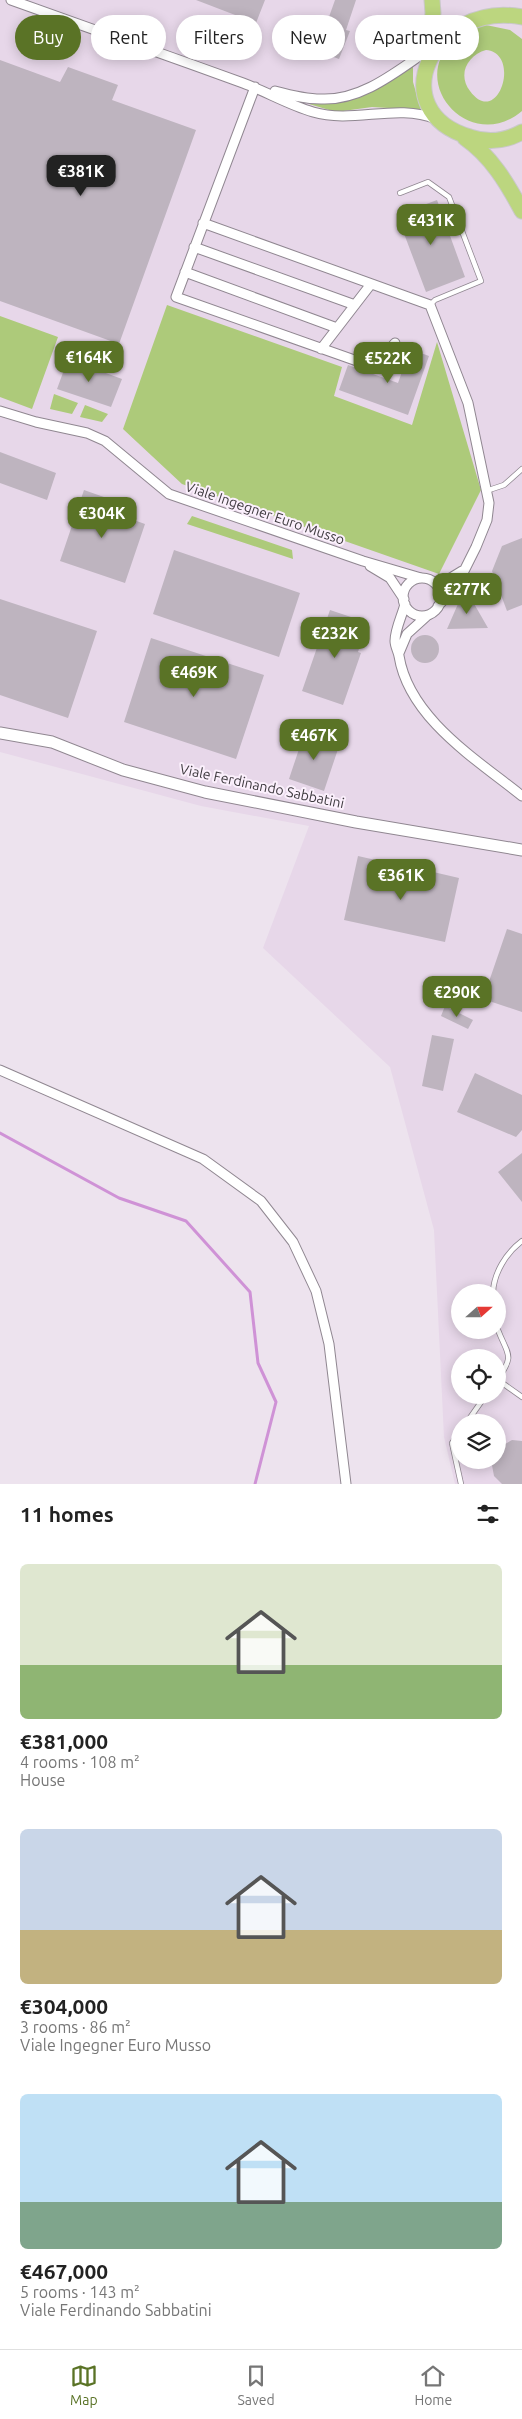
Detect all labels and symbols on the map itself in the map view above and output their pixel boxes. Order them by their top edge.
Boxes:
pin: €381K [46,154,116,197]
pin: €431K [396,204,466,246]
pin: €164K [54,340,124,383]
pin: €522K [353,342,423,384]
street label: Viale Ingegner Euro Musso [183,478,347,548]
pin: €304K [67,496,137,539]
pin: €277K [432,572,502,615]
pin: €232K [300,616,370,659]
pin: €469K [159,656,229,698]
pin: €467K [279,718,349,761]
street label: Viale Ferdinando Sabbatini [178,761,346,811]
pin: €361K [366,858,436,901]
pin: €290K [422,976,492,1018]
north arrow [451,1284,506,1339]

